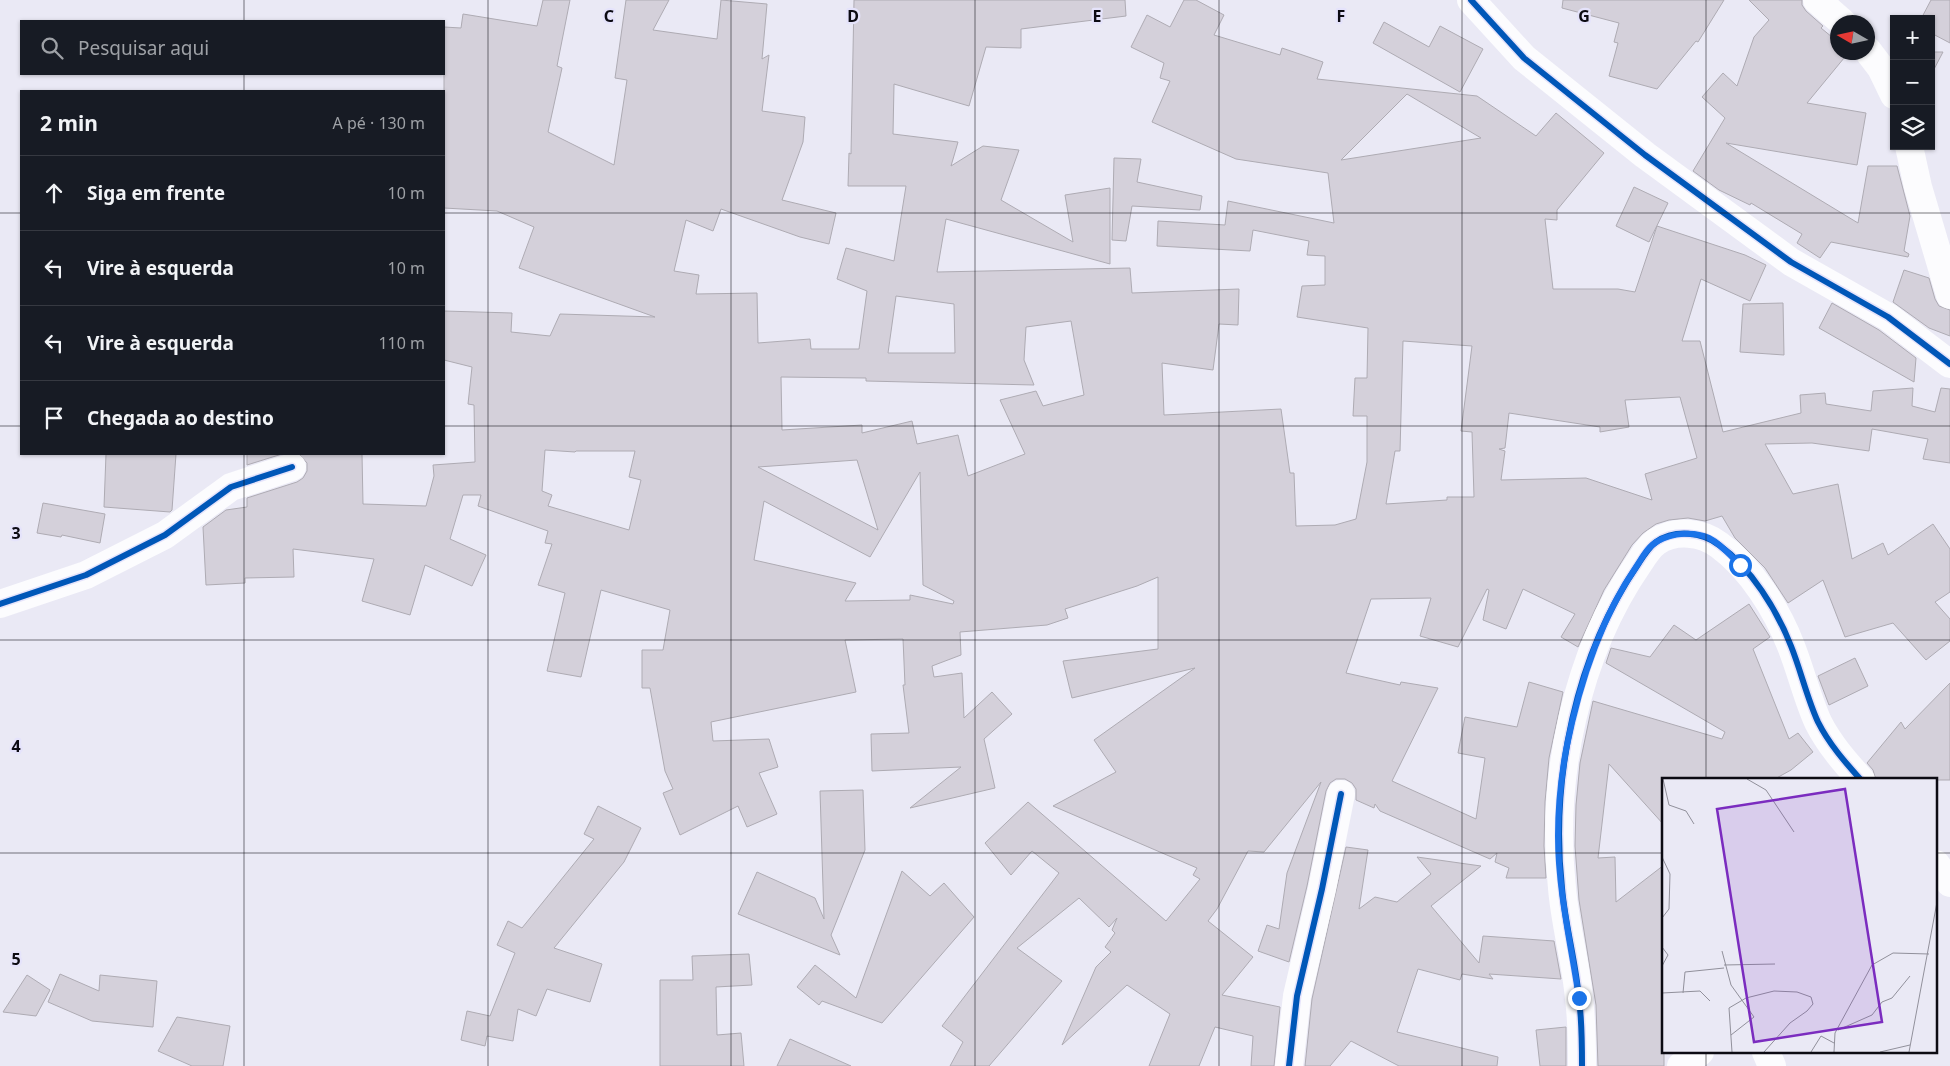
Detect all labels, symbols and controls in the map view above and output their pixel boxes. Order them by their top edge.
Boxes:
text: C [604,5,614,27]
text: D [847,5,859,27]
text: E [1093,5,1102,27]
text: F [1337,5,1345,27]
text: G [1578,5,1590,27]
north arrow [1830,15,1875,60]
map controls [1890,15,1935,150]
button: + [1890,15,1935,60]
search box [20,20,445,75]
icon: search [38,34,66,62]
text: Pesquisar aqui [78,35,209,61]
button: − [1890,60,1935,105]
button: layers [1890,105,1935,150]
text: 2 min [40,109,98,137]
text: A pé · 130 m [333,112,425,134]
icon: ahead [40,179,68,207]
text: Siga em frente [87,180,225,206]
text: 10 m [388,182,425,204]
icon: left [40,254,68,282]
text: Vire à esquerda [87,255,234,281]
text: 10 m [388,257,425,279]
icon: left [40,329,68,357]
text: Vire à esquerda [87,330,234,356]
text: 110 m [378,332,425,354]
icon: arrive [40,404,68,432]
text: Chegada ao destino [87,405,274,431]
text: 3 [11,522,21,544]
route start [1729,554,1752,577]
text: 4 [11,735,21,757]
inset map [1662,778,1938,1054]
text: 5 [11,948,21,970]
route end [1568,987,1591,1010]

